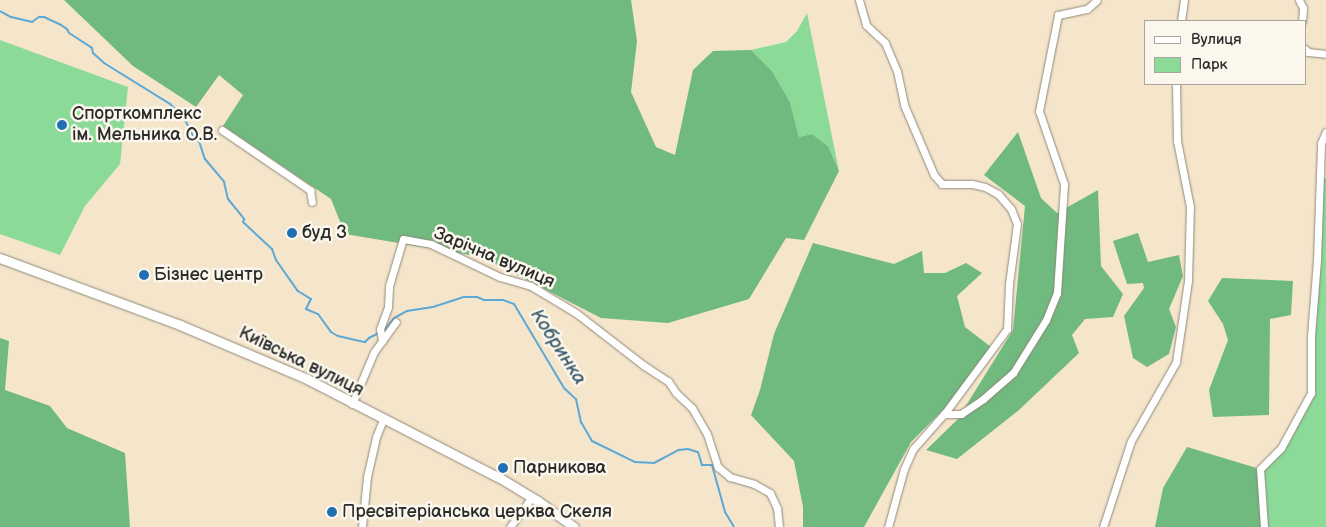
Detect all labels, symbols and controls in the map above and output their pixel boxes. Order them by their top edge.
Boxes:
legend [1144,20,1306,85]
text: Вулиця [1191,30,1242,49]
text: Парк [1191,55,1228,74]
place label: Спорткомплекс ім. Мельника О.В. [72,104,217,146]
marker: Спорткомплекс ім. Мельника О.В. [56,119,68,131]
place label: буд 3 [302,222,347,244]
street label: Зарічна вулиця [430,223,558,293]
marker: буд 3 [286,227,298,239]
place label: Бізнес центр [154,264,263,286]
marker: Бізнес центр [138,269,150,281]
water label: Кобринка [525,305,591,389]
street label: Київська вулиця [235,322,367,402]
place label: Парникова [513,457,606,479]
marker: Парникова [497,462,509,474]
place label: Пресвітеріанська церква Скеля [342,501,612,523]
marker: Пресвітеріанська церква Скеля [326,506,338,518]

